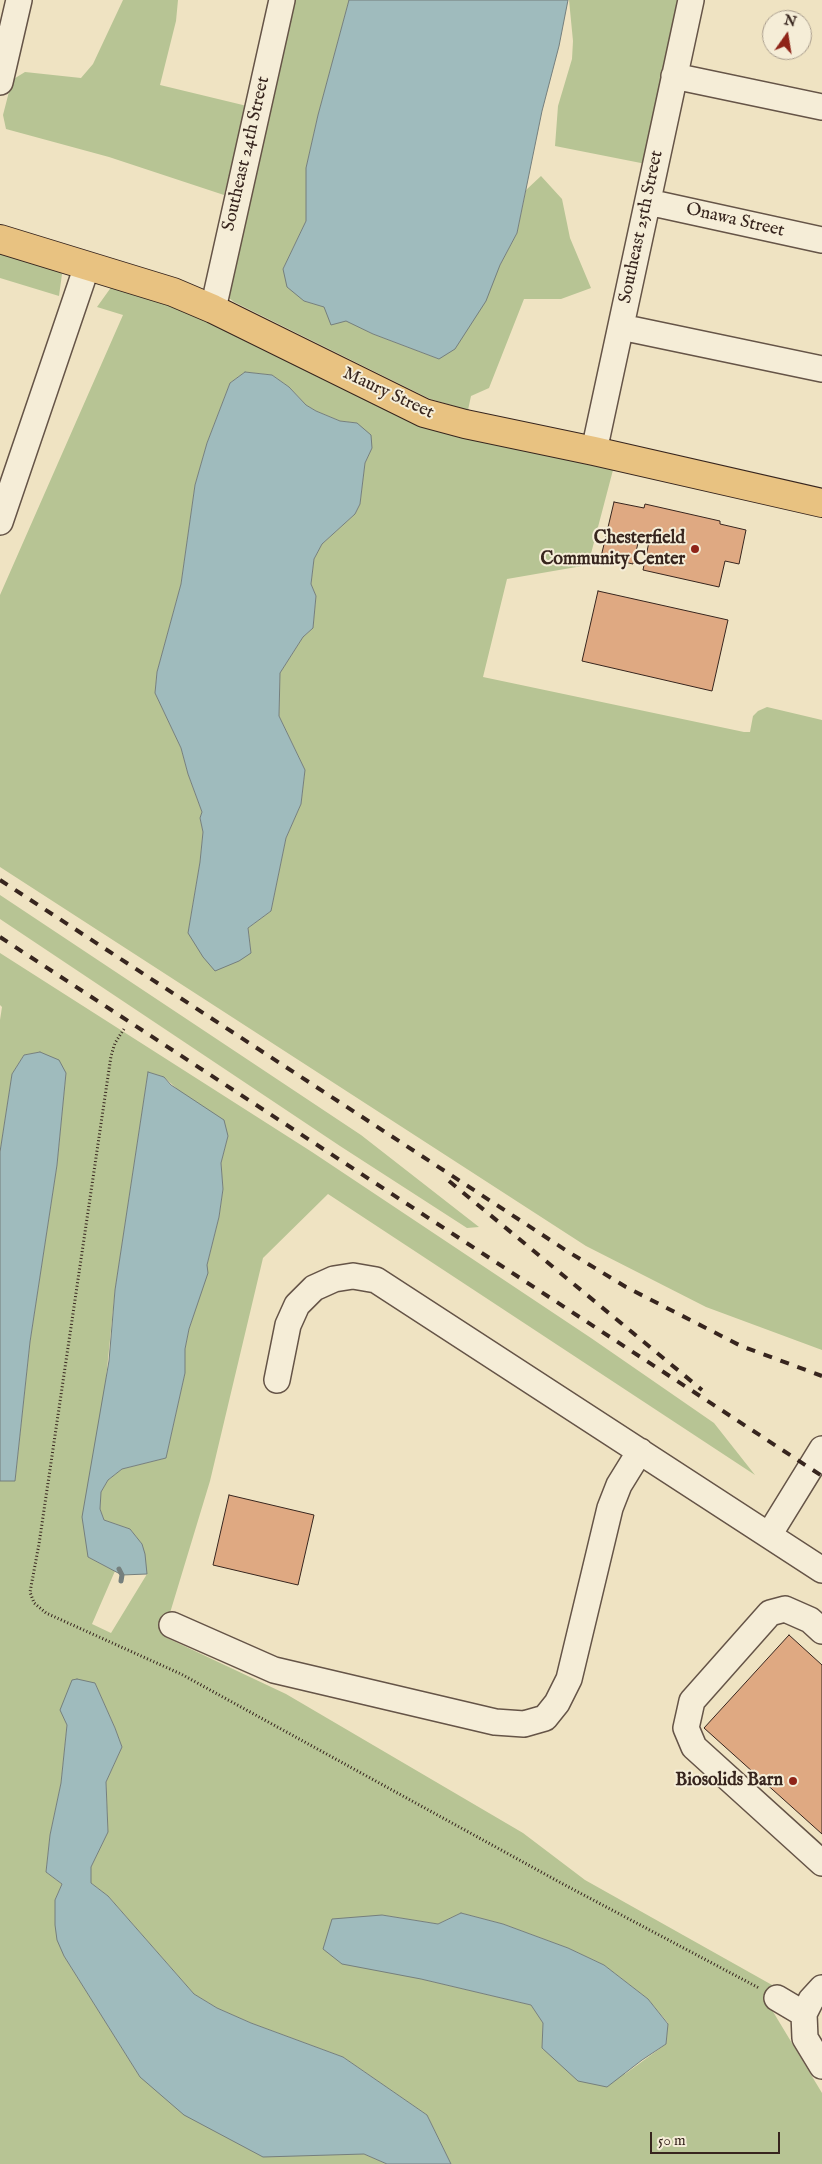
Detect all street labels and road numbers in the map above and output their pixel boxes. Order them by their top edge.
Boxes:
street label: Southeast 24th Street [219,75,275,233]
street label: Southeast 25th Street [615,149,669,305]
street label: Onawa Street [684,199,786,243]
street label: Maury Street [339,363,437,425]

